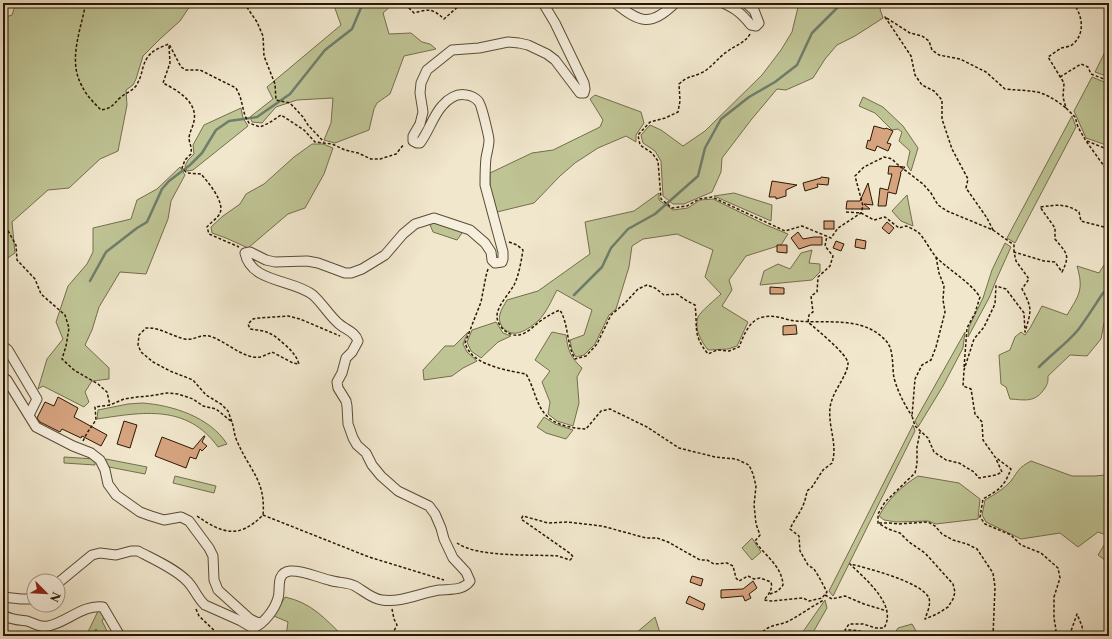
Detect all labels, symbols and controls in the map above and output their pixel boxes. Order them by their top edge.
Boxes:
north arrow [26,573,66,613]
text: N [47,590,63,605]

